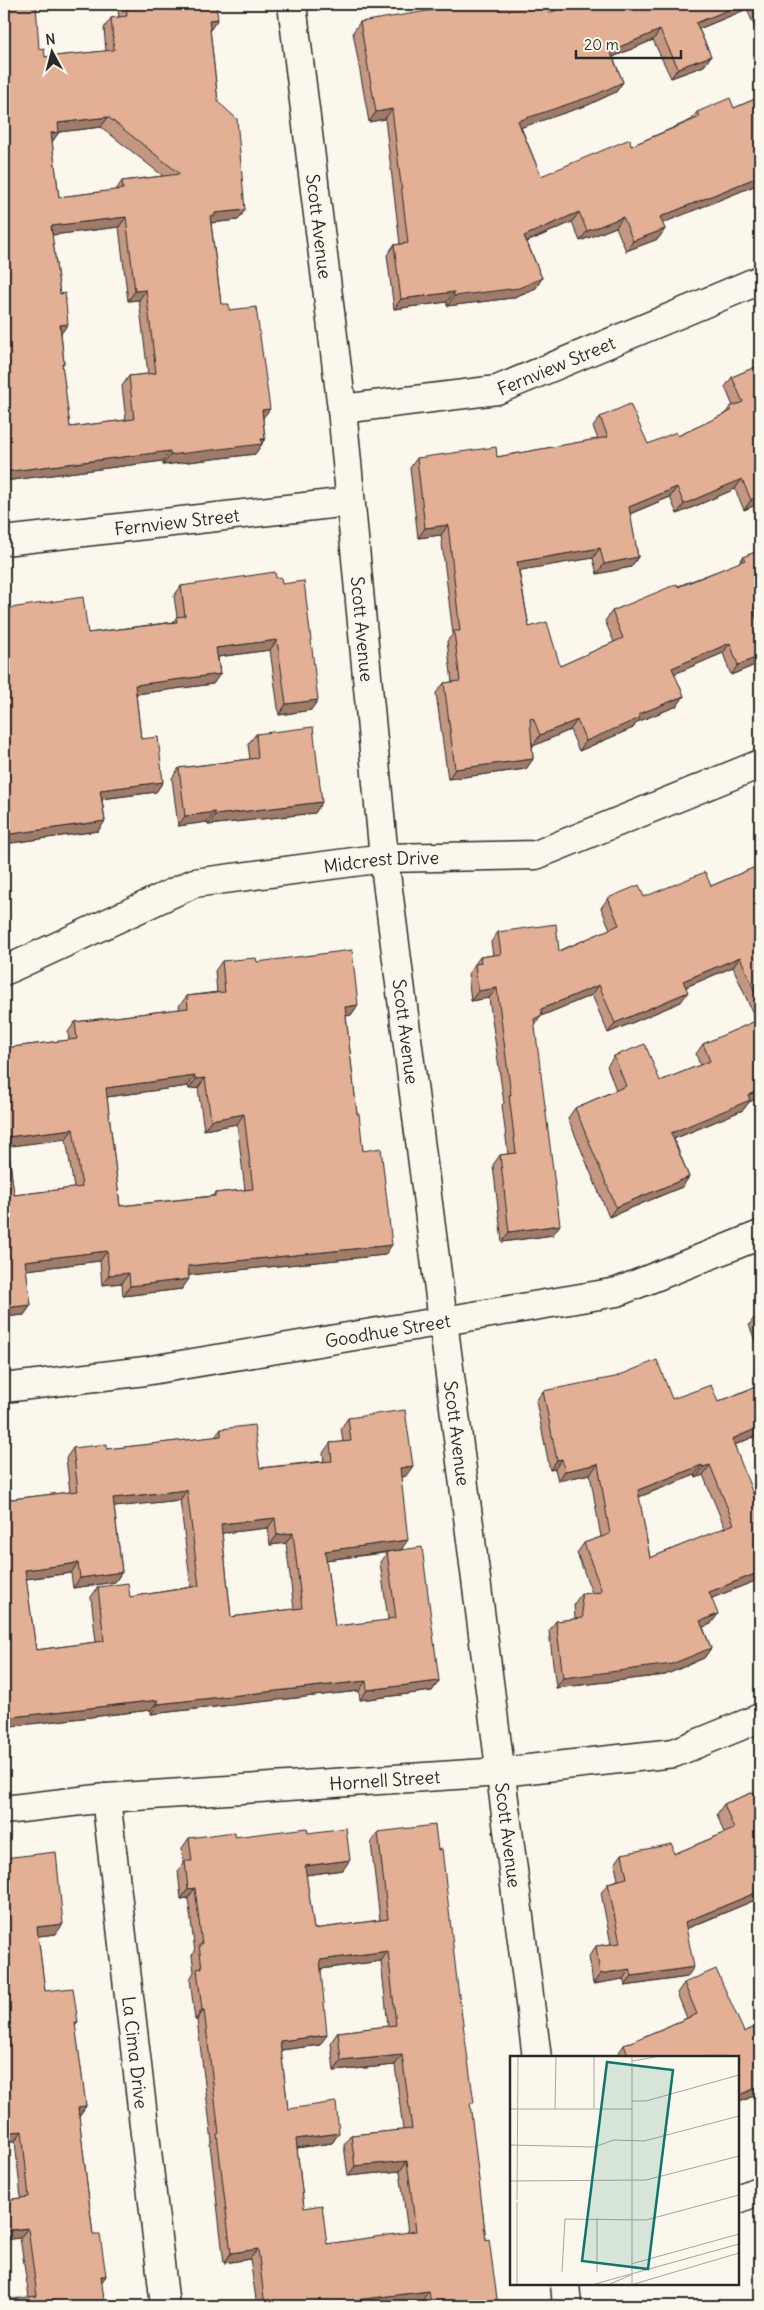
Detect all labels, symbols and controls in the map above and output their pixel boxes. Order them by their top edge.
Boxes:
north arrow [28,28,78,78]
scale bar [576,28,682,60]
text: N [45,30,56,49]
text: 20 m [584,35,619,54]
street label: Scott Avenue [302,172,337,280]
street label: Fernview Street [494,331,618,400]
street label: Fernview Street [113,503,241,540]
street label: Scott Avenue [346,575,379,683]
street label: Midcrest Drive [322,845,439,877]
street label: Scott Avenue [388,978,424,1086]
street label: Goodhue Street [323,1309,452,1352]
street label: Scott Avenue [439,1379,475,1487]
street label: Hornell Street [329,1765,441,1795]
street label: Scott Avenue [490,1781,527,1889]
street label: La Cima Drive [118,1995,153,2110]
inset map [510,2056,739,2285]

